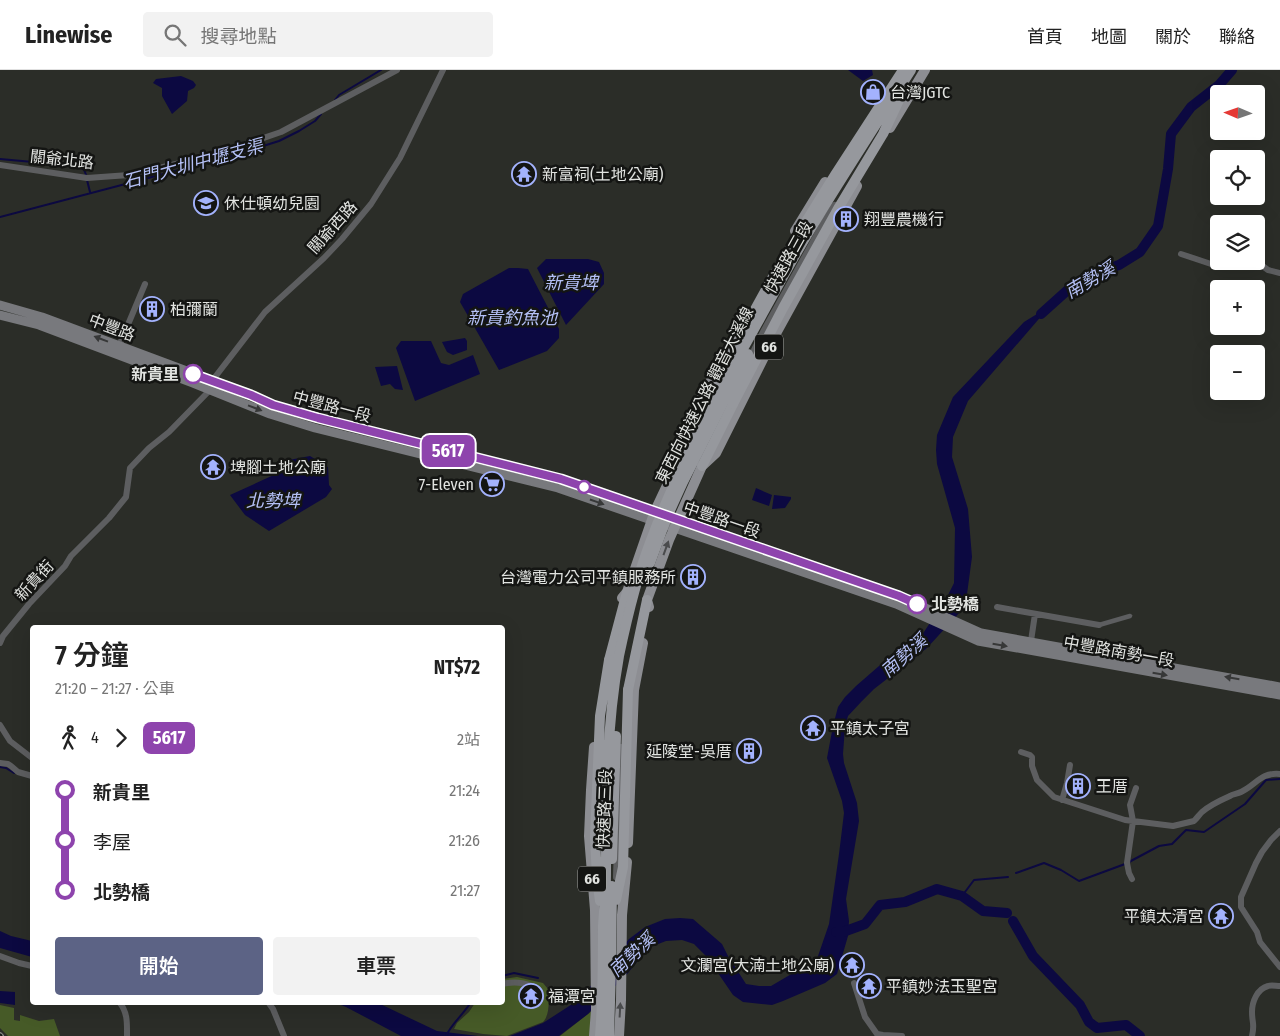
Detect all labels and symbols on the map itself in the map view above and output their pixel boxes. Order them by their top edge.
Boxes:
shop icon: 台灣JGTC [860,79,886,105]
place label: 台灣JGTC [890,83,950,102]
north arrow [1210,85,1265,140]
water label: 石門大圳中壢支渠 [121,134,268,193]
street label: 關爺北路 [29,147,95,172]
temple icon: 新富祠(土地公廟) [511,161,537,187]
place label: 新富祠(土地公廟) [542,165,664,184]
school or university icon: 休仕頓幼兒園 [193,190,219,216]
place label: 休仕頓幼兒園 [224,194,320,213]
street label: 關爺西路 [304,197,361,257]
building icon: 翔豐農機行 [833,206,859,232]
place label: 翔豐農機行 [864,210,944,229]
street label: 快速路三段 [761,218,816,297]
water label: 南勢溪 [1061,255,1121,303]
water label: 新貴埤 [544,272,600,294]
building icon: 柏彌蘭 [139,296,165,322]
place label: 柏彌蘭 [170,300,218,319]
street label: 東西向快速公路 觀音大溪線 [652,304,757,487]
water label: 新貴釣魚池 [467,307,559,329]
street label: 中豐路 [86,310,138,345]
road number: 66 [755,334,783,360]
one-way arrow [93,335,108,342]
marker: 新貴里 [183,364,203,384]
place label: 新貴里 [131,365,179,384]
street label: 中豐路一段 [291,387,373,426]
one-way arrow [248,404,263,412]
line badge: 5617 [413,435,483,467]
temple icon: 埤腳土地公廟 [200,454,226,480]
place label: 埤腳土地公廟 [230,458,326,477]
supermarket icon: 7-Eleven [479,471,505,497]
place label: 7-Eleven [419,475,474,494]
unlabelled marker [577,480,591,494]
water label: 北勢埤 [246,490,302,512]
street label: 中豐路一段 [681,497,763,541]
one-way arrow [590,499,605,506]
one-way arrow [662,540,670,555]
street label: 新貴街 [11,556,58,604]
building icon: 台灣電力公司平鎮服務所 [680,564,706,590]
place label: 台灣電力公司平鎮服務所 [500,568,676,587]
marker: 北勢橋 [907,594,927,614]
place label: 北勢橋 [931,595,979,614]
water label: 南勢溪 [876,628,934,682]
street label: 中豐路南勢一段 [1062,632,1176,671]
one-way arrow [992,641,1008,649]
one-way arrow [1152,670,1168,678]
one-way arrow [1224,673,1240,681]
temple icon: 平鎮太子宮 [800,715,826,741]
place label: 平鎮太子宮 [830,719,910,738]
building icon: 延陵堂-吳厝 [736,738,762,764]
place label: 延陵堂-吳厝 [646,742,732,761]
street label: 快速路三段 [594,769,615,849]
building icon: 王厝 [1065,773,1091,799]
place label: 王厝 [1096,777,1128,796]
road number: 66 [578,866,606,892]
temple icon: 平鎮太清宮 [1208,903,1234,929]
place label: 平鎮太清宮 [1124,907,1204,926]
water label: 南勢溪 [605,926,661,981]
temple icon: 文瀾宮(大湳土地公廟) [839,952,865,978]
place label: 文瀾宮(大湳土地公廟) [681,956,834,975]
temple icon: 平鎮妙法玉聖宮 [856,973,882,999]
place label: 平鎮妙法玉聖宮 [886,977,998,996]
temple icon: 福潭宮 [518,983,544,1009]
place label: 福潭宮 [548,987,596,1006]
one-way arrow [617,1002,625,1018]

